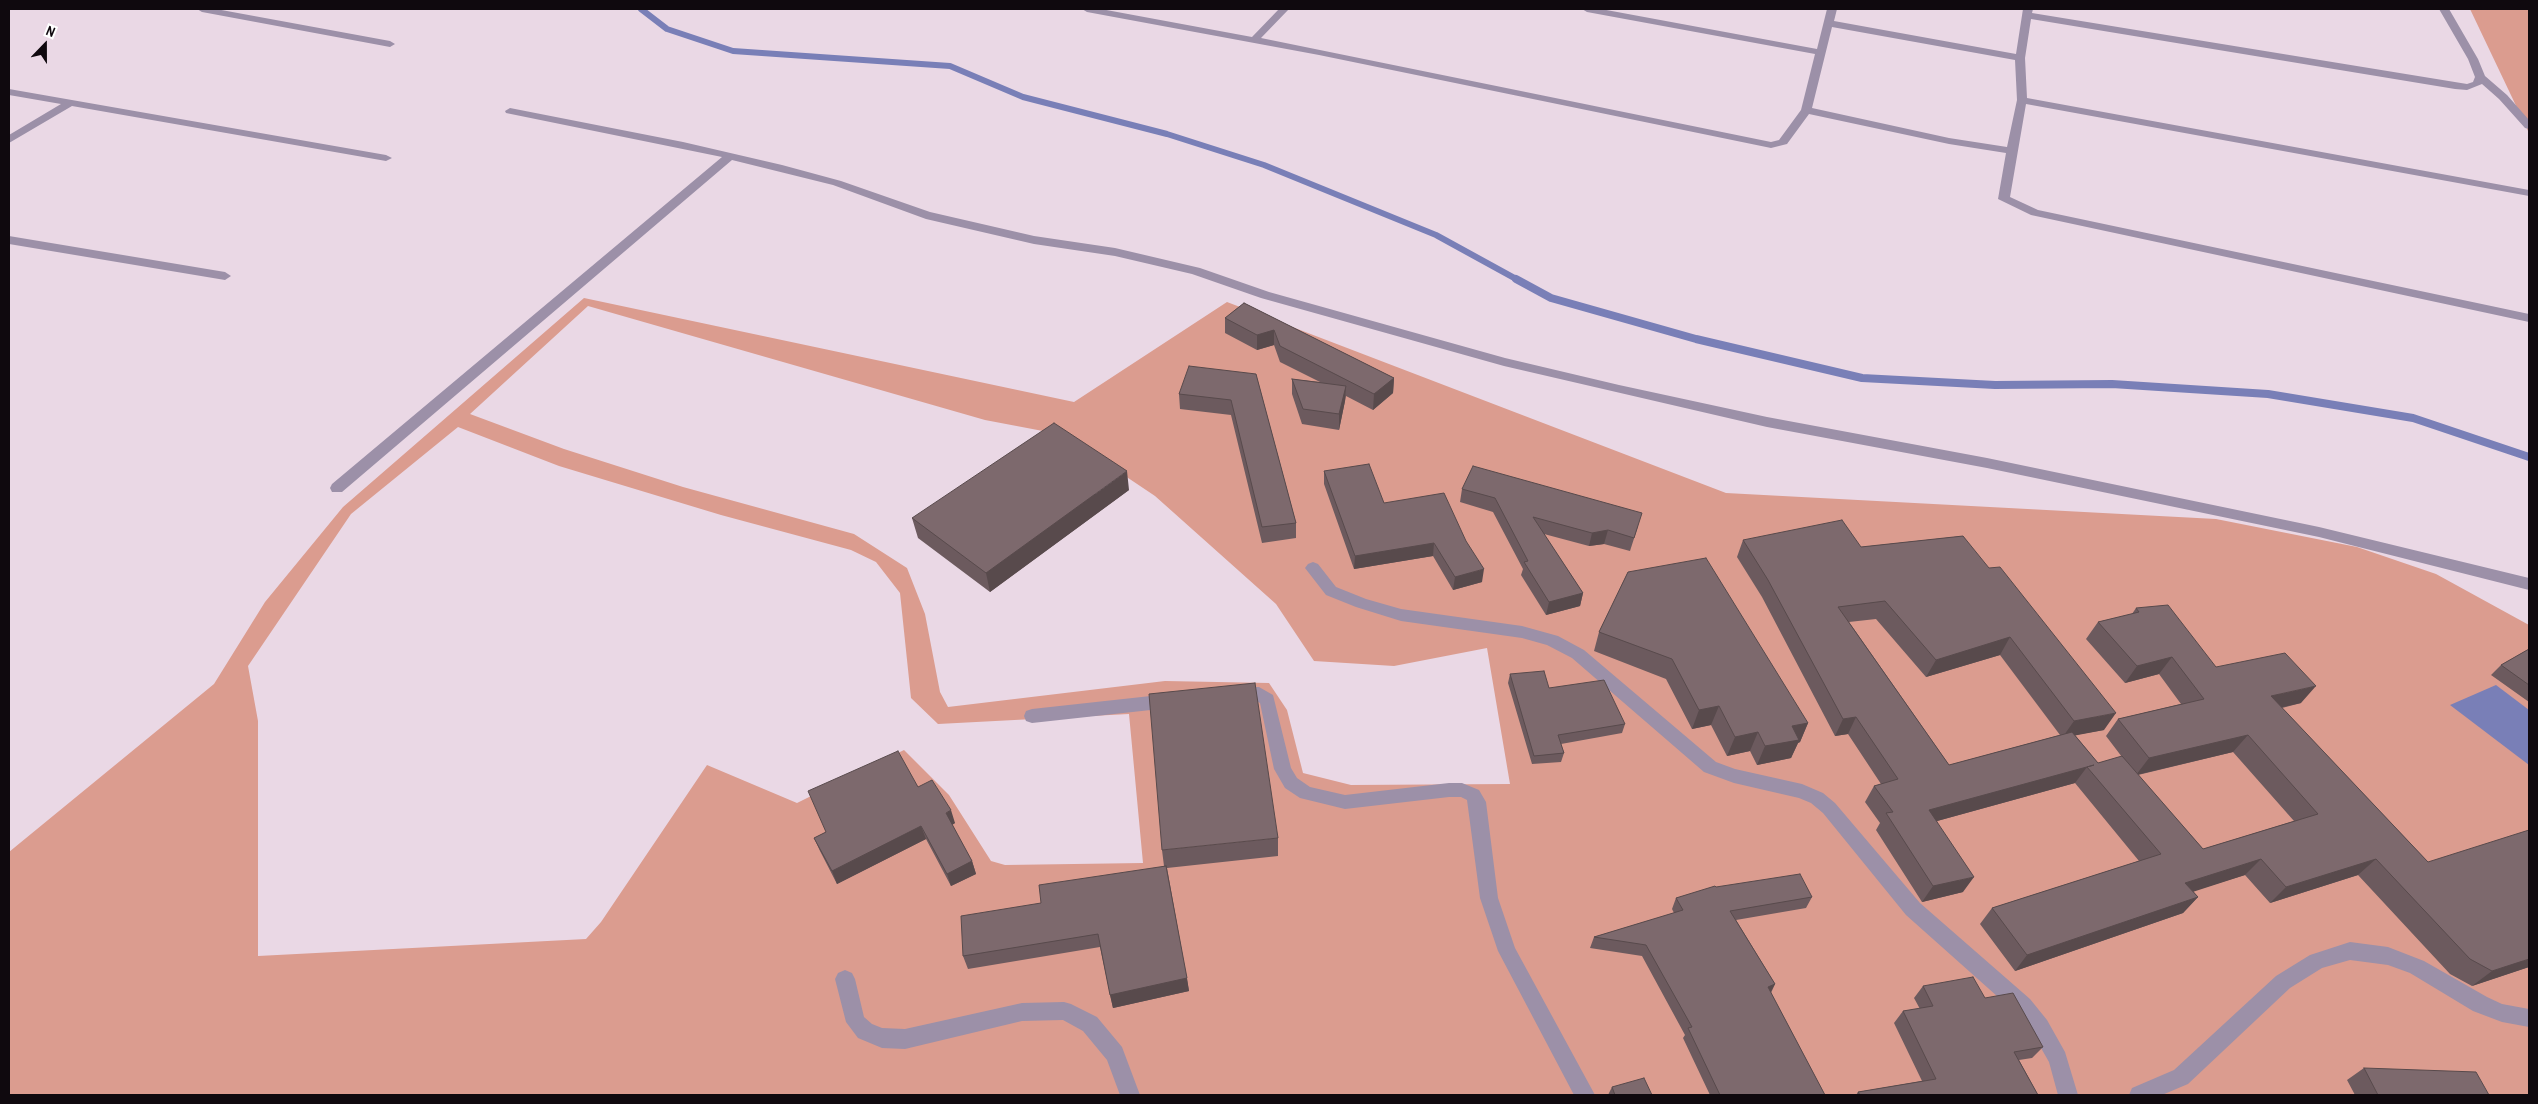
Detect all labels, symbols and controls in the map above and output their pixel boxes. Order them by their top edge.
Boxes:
north arrow [20,20,70,70]
text: N [43,21,58,41]

